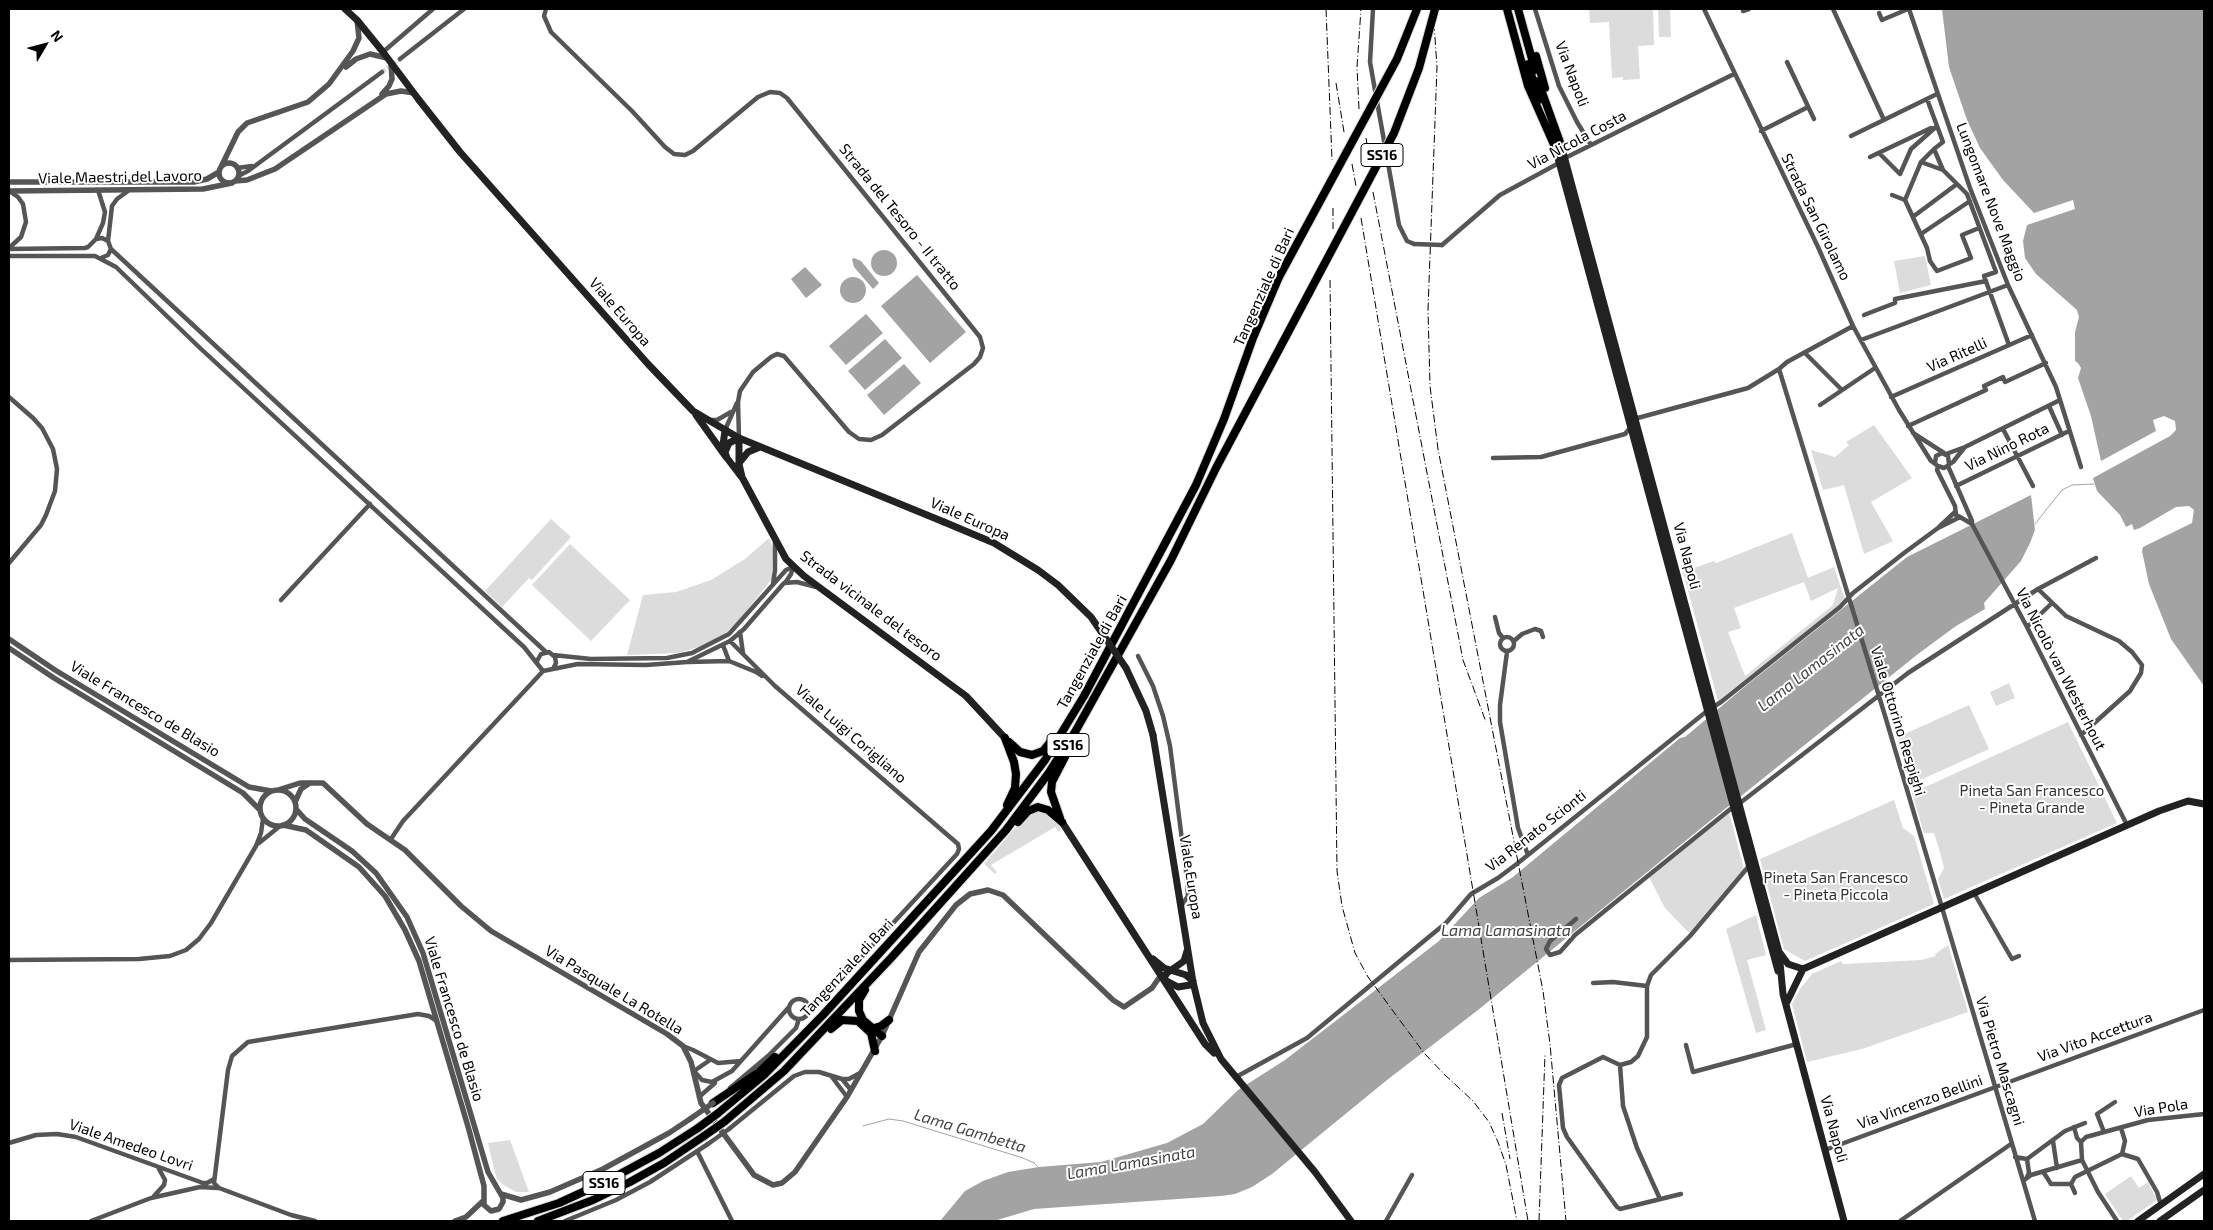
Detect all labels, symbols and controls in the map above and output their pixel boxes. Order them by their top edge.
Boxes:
north arrow [20,20,70,70]
text: N [48,27,67,45]
street label: Via Napoli [1551,39,1593,109]
street label: Via Nicola Costa [1525,106,1629,174]
street label: Lungomare Nove Maggio [1952,120,2030,284]
street label: Strada del Tesoro - II tratto [835,140,965,294]
road number: SS16 [1361,144,1403,166]
street label: Strada San Girolamo [1777,151,1855,283]
street label: Viale Maestri del Lavoro [38,167,202,187]
street label: Tangenziale di Bari [1230,225,1298,349]
street label: Viale Europa [585,274,655,350]
street label: Via Ritelli [1924,334,1990,376]
street label: Via Nino Rota [1962,419,2052,475]
street label: Viale Europa [927,493,1013,545]
street label: Via Napoli [1669,521,1705,591]
street label: Strada vicinale del tesoro [797,547,945,665]
street label: Via Nicolò van Westerhout [2012,585,2110,753]
street label: Tangenziale di Bari [1053,592,1131,712]
water label: Lama Lamasinata [1754,620,1868,716]
street label: Viale Ottorino Respighi [1867,644,1929,798]
street label: Viale Francesco de Blasio [67,657,223,761]
street label: Viale Luigi Corigliano [792,681,910,787]
road number: SS16 [1047,734,1089,756]
park label: Pineta San Francesco - Pineta Grande [1960,782,2104,817]
street label: Via Renato Scionti [1482,786,1590,876]
street label: Viale Europa [1175,834,1207,920]
park label: Pineta San Francesco - Pineta Piccola [1764,869,1908,904]
street label: Tangenziale di Bari [797,915,897,1021]
water label: Lama Lamasinata [1441,921,1571,941]
street label: Viale Francesco de Blasio [420,934,488,1104]
street label: Via Pasquale La Rotella [542,942,686,1038]
street label: Via Pietro Mascagni [1972,994,2028,1128]
street label: Via Vito Accettura [2035,1008,2155,1066]
street label: Via Vincenzo Bellini [1855,1071,1985,1133]
street label: Via Napoli [1816,1094,1852,1164]
street label: Via Pola [2133,1095,2189,1121]
water label: Lama Gambetta [912,1105,1028,1157]
street label: Viale Amedeo Lovri [67,1115,195,1175]
water label: Lama Lamasinata [1065,1142,1197,1184]
road number: SS16 [583,1172,625,1194]

